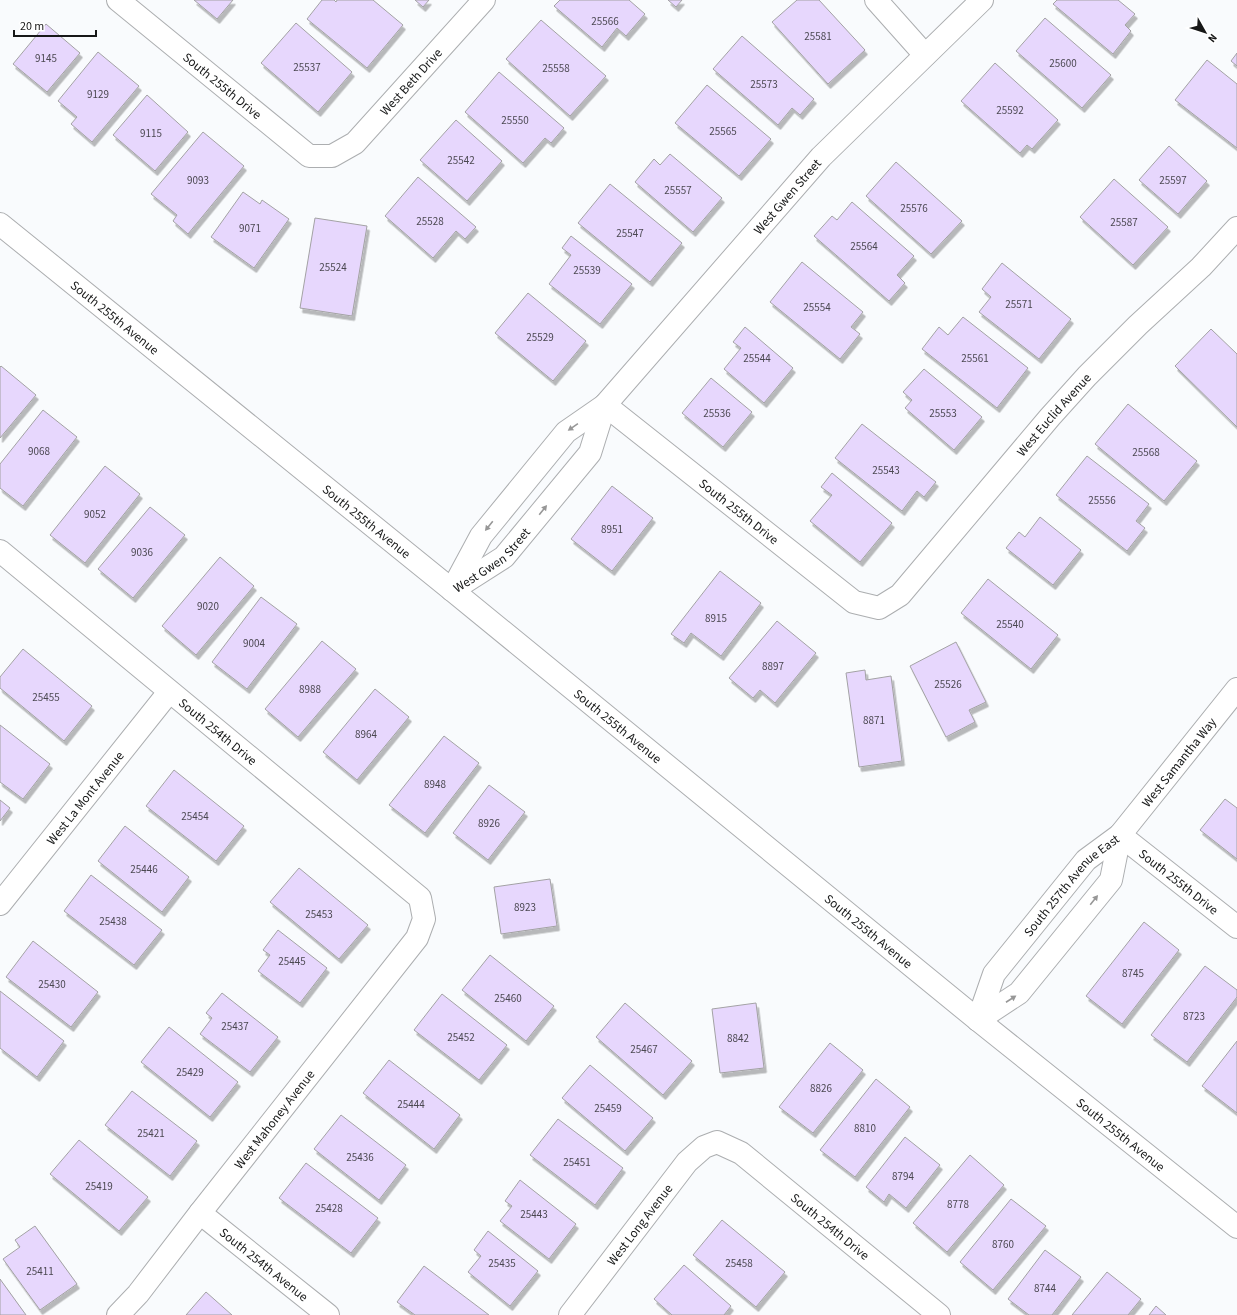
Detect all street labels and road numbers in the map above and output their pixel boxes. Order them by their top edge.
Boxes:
street label: West Beth Drive [376,44,447,120]
street label: South 255th Drive [179,49,265,124]
street label: West Gwen Street [750,155,826,239]
street label: South 255th Avenue [66,277,162,359]
street label: West Euclid Avenue [1013,369,1096,460]
street label: South 255th Drive [695,475,782,549]
street label: South 255th Avenue [318,481,414,563]
street label: West Gwen Street [450,524,535,597]
street label: South 255th Avenue [570,685,665,768]
street label: South 254th Drive [174,694,261,770]
street label: West Samantha Way [1138,714,1221,811]
street label: West La Mont Avenue [43,748,128,849]
street label: South 257th Avenue East [1020,830,1124,941]
street label: South 255th Drive [1135,845,1222,919]
street label: South 255th Avenue [820,890,916,973]
street label: West Mahoney Avenue [230,1066,319,1173]
street label: South 255th Avenue [1072,1094,1168,1176]
street label: West Long Avenue [603,1180,677,1270]
street label: South 254th Drive [786,1189,873,1264]
street label: South 254th Avenue [215,1224,312,1306]

